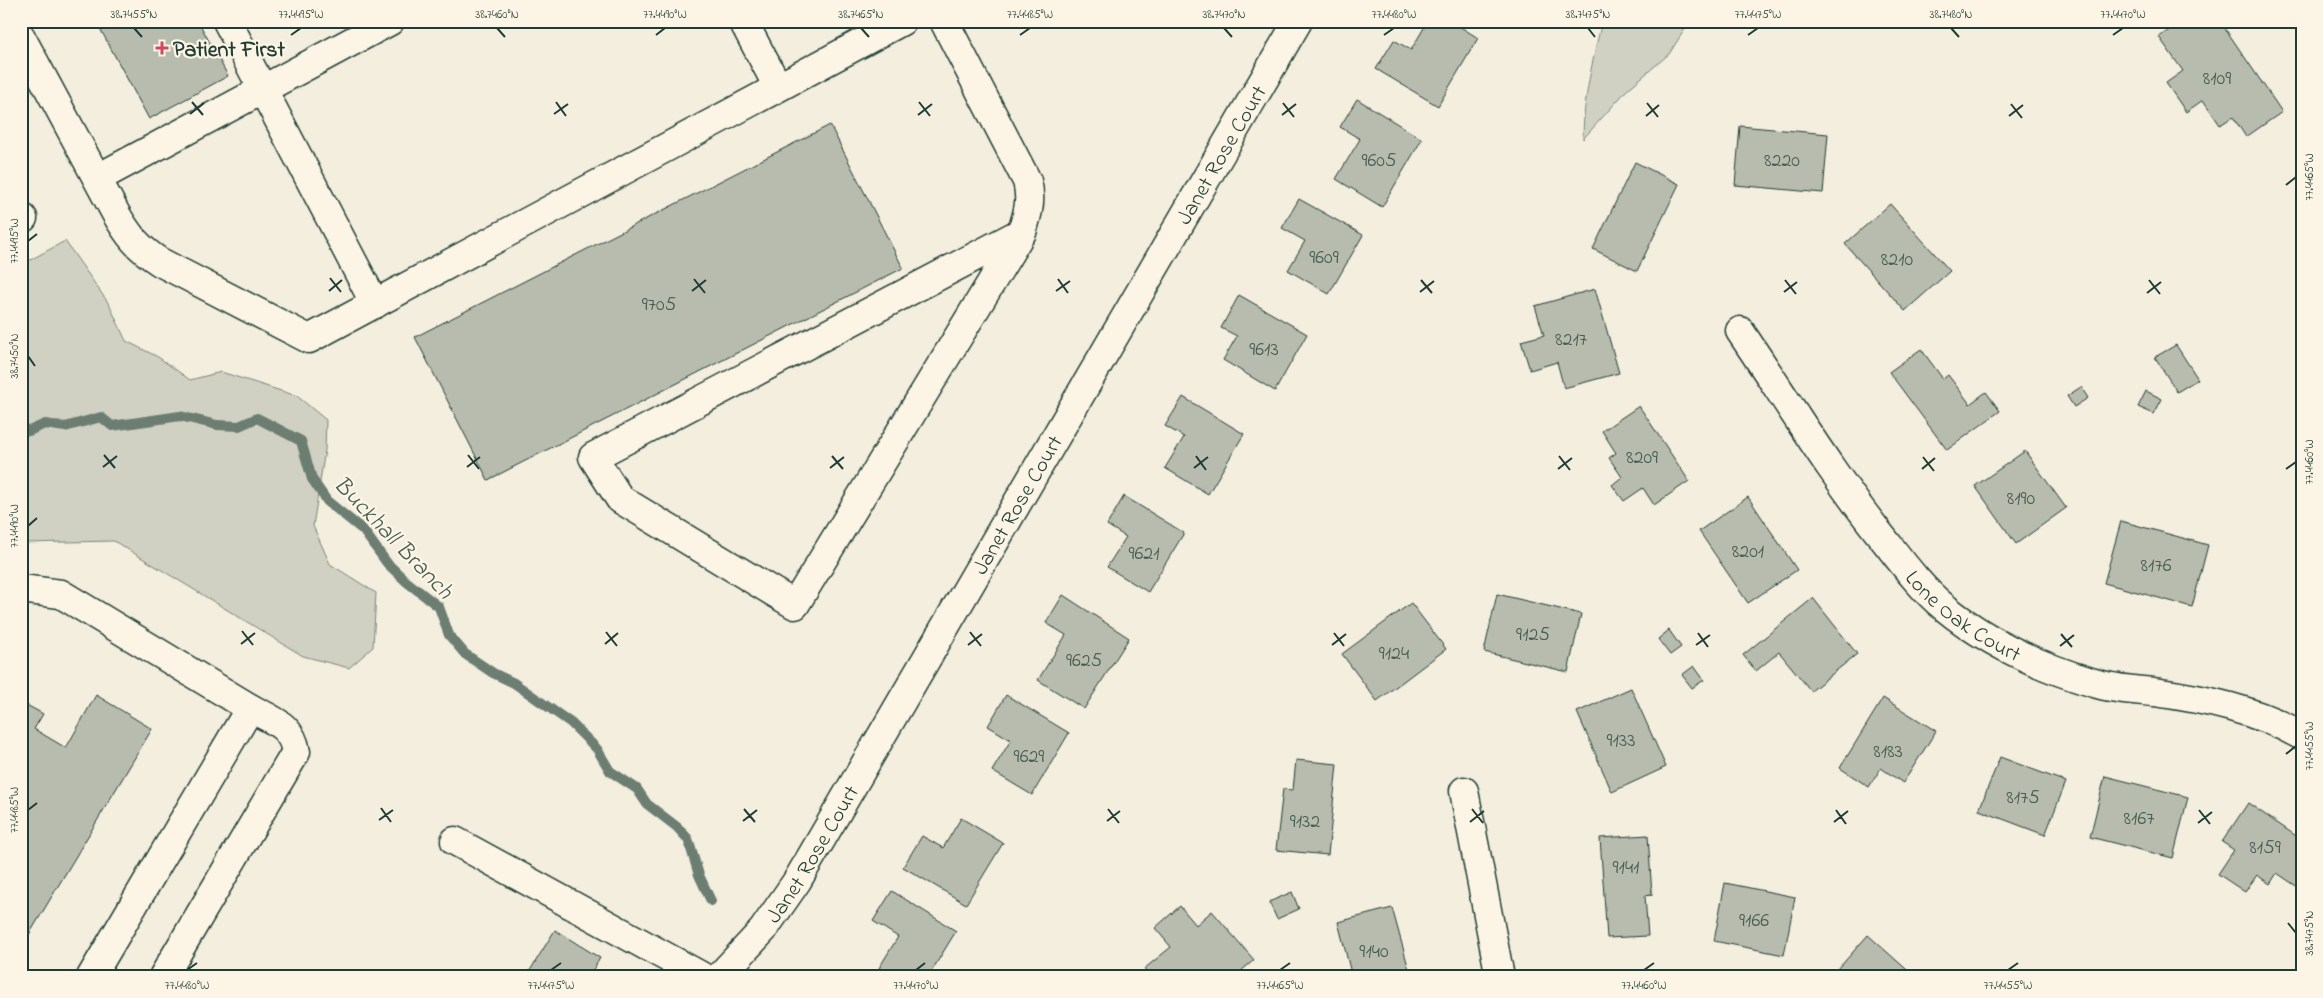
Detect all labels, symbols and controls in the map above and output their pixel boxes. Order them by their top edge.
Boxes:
text: 38.7455°N [111,6,157,24]
text: 77.4495°W [278,6,324,24]
text: 38.7460°N [475,6,519,24]
text: 77.4490°W [643,6,687,24]
text: 38.7465°N [838,6,884,24]
text: 77.4485°W [1007,6,1053,24]
text: 38.7470°N [1202,6,1246,24]
text: 77.4480°W [1372,6,1416,24]
text: 38.7475°N [1566,6,1610,24]
text: 77.4475°W [1735,6,1781,24]
text: 38.7480°N [1930,6,1972,24]
text: 77.4470°W [2101,6,2145,24]
place label: Patient First [173,35,285,67]
marker: Patient First [155,41,169,55]
house number: 8109 [2203,65,2231,94]
street label: Janet Rose Court [1170,80,1276,232]
house number: 9605 [1362,147,1396,176]
house number: 8220 [1764,147,1800,176]
text: 77.4465°W [2301,154,2319,200]
text: 77.4495°W [6,218,24,264]
house number: 9609 [1309,244,1339,273]
house number: 8210 [1881,246,1914,275]
house number: 9705 [642,291,676,320]
house number: 8217 [1555,326,1587,355]
text: 38.7450°N [6,333,24,379]
house number: 9613 [1249,336,1279,365]
street label: Janet Rose Court [966,429,1073,582]
text: 77.4460°W [2301,439,2319,485]
house number: 8209 [1626,444,1658,473]
water label: Buckhall Branch [324,469,461,609]
house number: 8190 [2007,485,2036,514]
text: 77.4490°W [6,504,24,548]
house number: 8201 [1732,538,1764,567]
house number: 9621 [1128,540,1160,569]
house number: 8176 [2141,552,2172,581]
street label: Lone Oak Court [1896,565,2026,672]
house number: 9125 [1516,621,1550,650]
house number: 9124 [1379,640,1409,669]
house number: 9625 [1066,647,1102,676]
text: 77.4455°W [2301,722,2319,770]
house number: 9133 [1607,727,1635,756]
house number: 8183 [1873,738,1903,767]
house number: 9629 [1014,743,1044,772]
street label: Janet Rose Court [759,779,869,931]
house number: 8175 [2006,784,2040,813]
text: 77.4485°W [6,787,24,833]
house number: 8167 [2124,805,2154,834]
house number: 9132 [1290,808,1320,837]
house number: 8159 [2249,834,2281,863]
house number: 9141 [1613,854,1639,883]
house number: 9166 [1739,907,1769,936]
text: 38.7475°N [2301,911,2319,955]
house number: 9140 [1359,938,1389,967]
text: 77.4480°W [165,977,209,995]
text: 77.4475°W [528,977,574,995]
text: 77.4470°W [894,977,938,995]
text: 77.4465°W [1257,977,1303,995]
text: 77.4460°W [1621,977,1667,995]
text: 77.4455°W [1984,977,2032,995]

